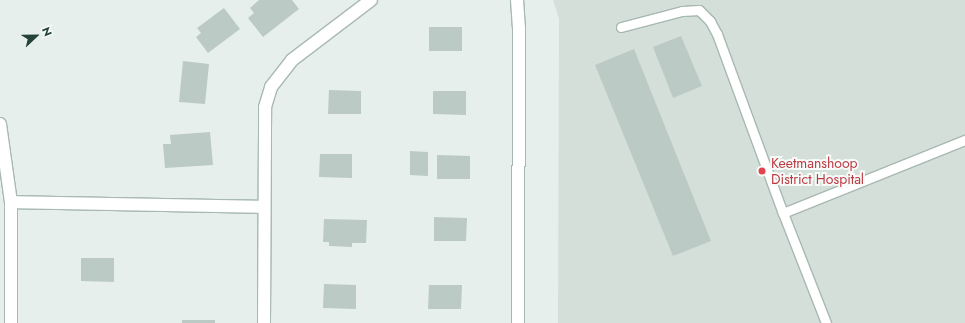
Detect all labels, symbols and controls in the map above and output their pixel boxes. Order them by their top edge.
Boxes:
north arrow [16,16,56,56]
text: N [38,24,56,39]
place label: Keetmanshoop District Hospital [771,155,864,188]
marker: Keetmanshoop District Hospital [756,165,768,177]

